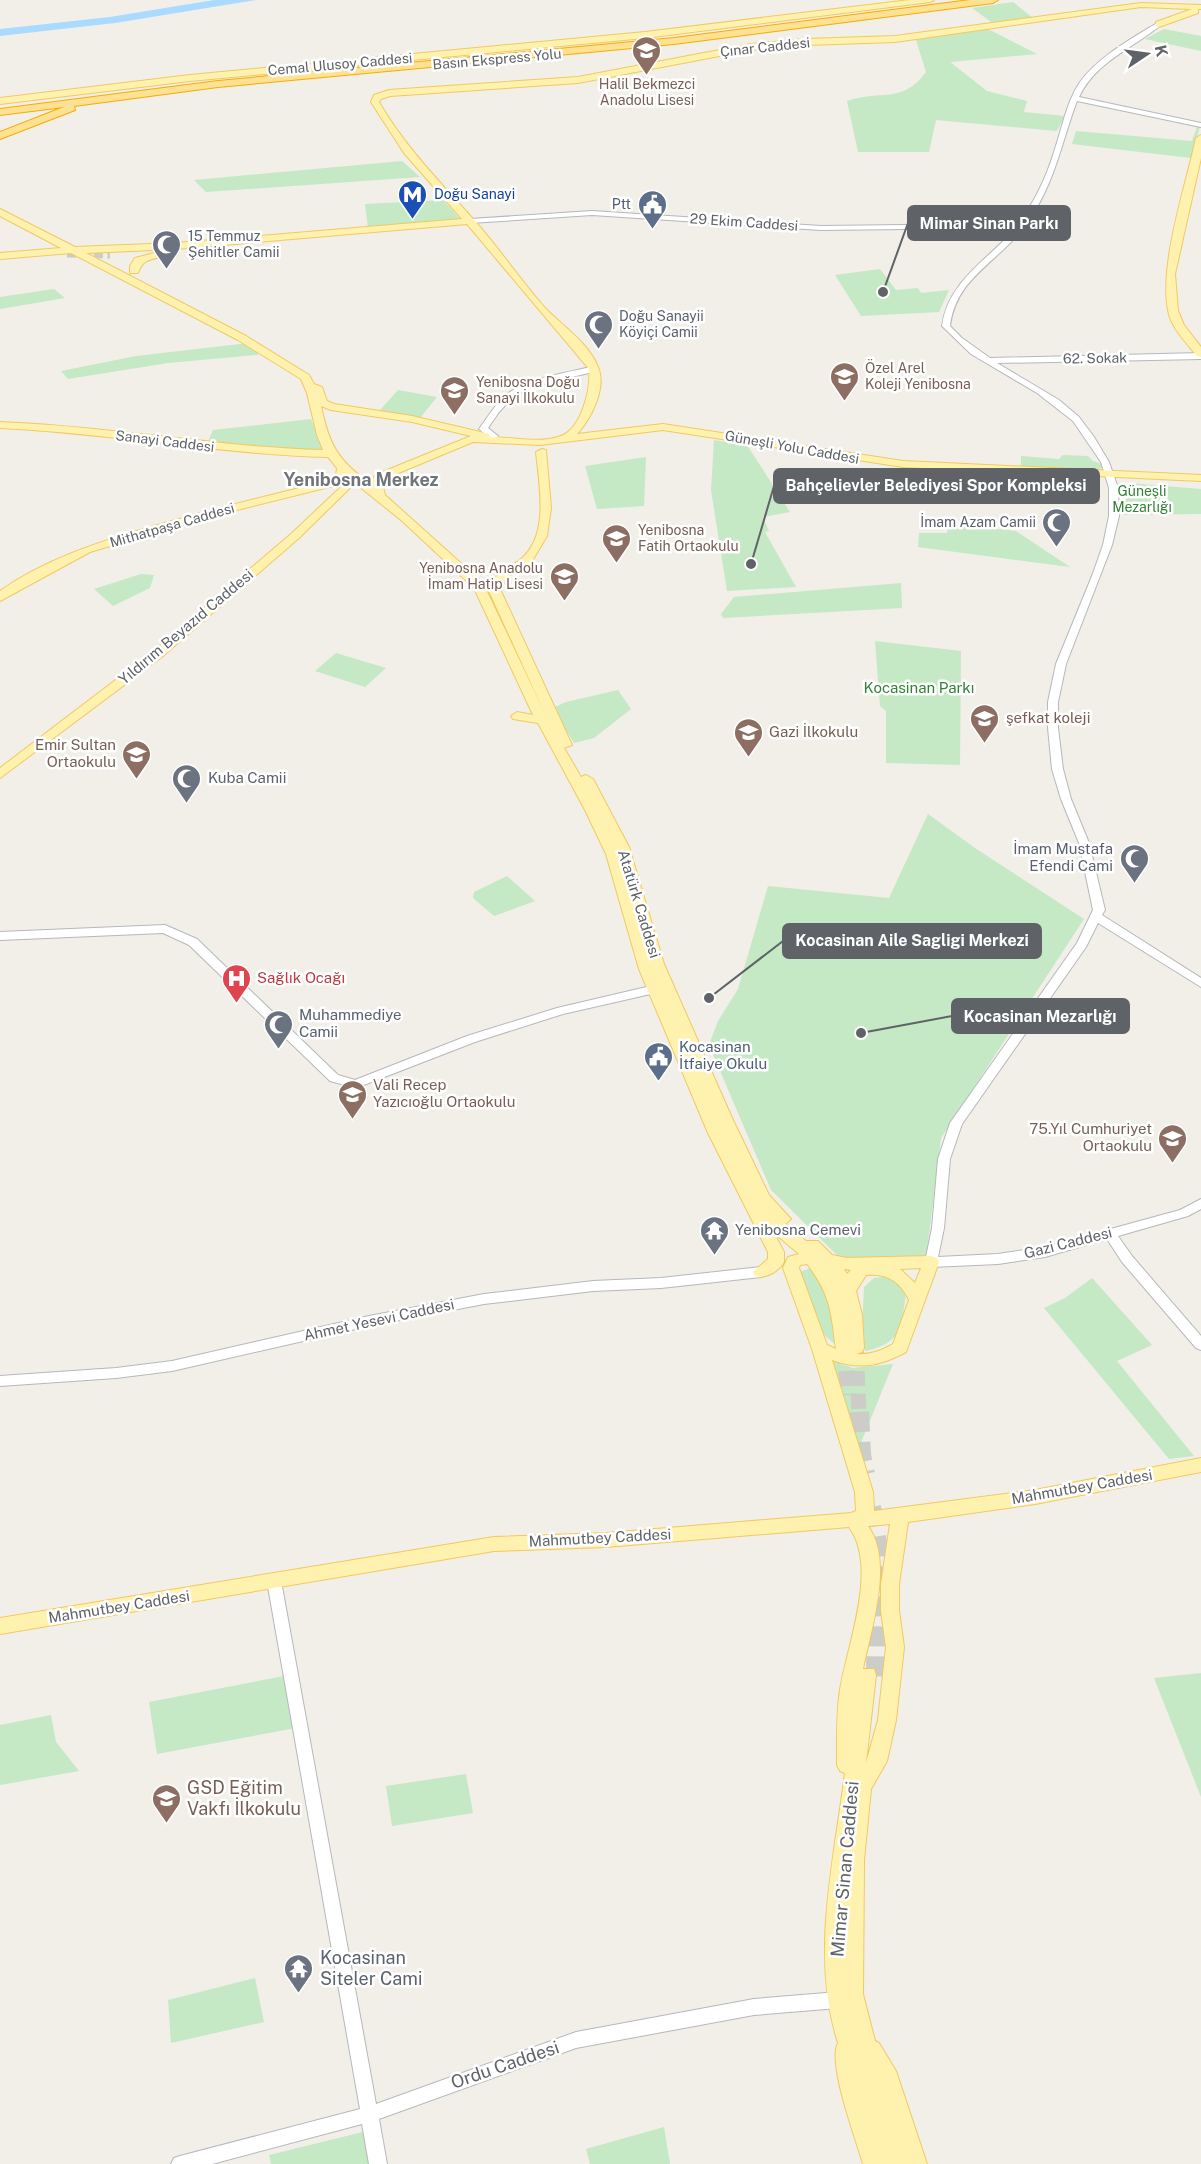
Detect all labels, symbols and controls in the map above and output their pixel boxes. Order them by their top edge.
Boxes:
north arrow [1117,24,1177,84]
school or university icon: Halil Bekmezci Anadolu Lisesi [631,34,663,76]
street label: Çınar Caddesi [719,34,811,60]
text: K [1151,43,1172,59]
street label: Basın Ekspress Yolu [432,45,562,73]
street label: Cemal Ulusoy Caddesi [267,50,413,78]
place label: Halil Bekmezci Anadolu Lisesi [599,76,695,108]
metro station icon: Doğu Sanayi [397,178,429,220]
place label: Doğu Sanayi [434,186,515,202]
public building icon: Ptt [636,188,668,230]
place label: Ptt [612,196,631,212]
callout: Mimar Sinan Parkı [908,206,1070,240]
street label: 29 Ekim Caddesi [689,210,799,234]
text: Mimar Sinan Parkı [920,214,1058,233]
mosque icon: 15 Temmuz Şehitler Camii [151,228,183,270]
place label: 15 Temmuz Şehitler Camii [188,228,279,260]
mosque icon: Doğu Sanayii Köyiçi Camii [582,308,614,350]
place label: Doğu Sanayii Köyiçi Camii [619,308,704,340]
street label: 62. Sokak [1063,349,1127,367]
place label: Özel Arel Koleji Yenibosna [865,358,971,392]
school or university icon: Özel Arel Koleji Yenibosna [828,360,860,402]
school or university icon: Yenibosna Doğu Sanayi İlkokulu [439,374,471,416]
place label: Yenibosna Doğu Sanayi İlkokulu [476,374,580,406]
street label: Sanayi Caddesi [115,427,215,455]
street label: Güneşli Yolu Caddesi [724,427,860,467]
district label: Yenibosna Merkez [284,469,439,490]
callout: Bahçelievler Belediyesi Spor Kompleksi [774,469,1099,503]
text: Bahçelievler Belediyesi Spor Kompleksi [785,476,1087,495]
park label: Güneşli Mezarlığı [1112,483,1172,515]
street label: Mithatpaşa Caddesi [108,500,236,550]
mosque icon: İmam Azam Camii [1041,506,1073,548]
place label: İmam Azam Camii [920,512,1036,530]
school or university icon: Yenibosna Fatih Ortaokulu [601,522,633,564]
place label: Yenibosna Fatih Ortaokulu [638,522,739,554]
place label: Yenibosna Anadolu İmam Hatip Lisesi [419,560,543,592]
school or university icon: Yenibosna Anadolu İmam Hatip Lisesi [548,560,580,602]
street label: Yıldırım Beyazıd Caddesi [115,565,256,688]
park label: Kocasinan Parkı [864,679,974,696]
school or university icon: şefkat koleji [969,702,1001,744]
place label: şefkat koleji [1006,709,1090,726]
school or university icon: Gazi İlkokulu [732,716,764,758]
place label: Gazi İlkokulu [769,722,858,740]
place label: Emir Sultan Ortaokulu [35,736,116,770]
school or university icon: Emir Sultan Ortaokulu [121,738,153,780]
mosque icon: Kuba Camii [171,762,203,804]
place label: Kuba Camii [208,769,286,786]
place label: İmam Mustafa Efendi Cami [1013,839,1113,874]
mosque icon: İmam Mustafa Efendi Cami [1118,842,1150,884]
street label: Atatürk Caddesi [615,848,664,960]
callout: Kocasinan Aile Sagligi Merkezi [783,924,1041,958]
text: Kocasinan Aile Sagligi Merkezi [795,931,1029,950]
hospital icon: Sağlık Ocağı [220,962,252,1004]
place label: Sağlık Ocağı [257,969,345,986]
callout: Kocasinan Mezarlığı [952,999,1129,1033]
place label: Muhammediye Camii [299,1006,402,1040]
text: Kocasinan Mezarlığı [963,1007,1117,1026]
mosque icon: Muhammediye Camii [262,1008,294,1050]
place label: Kocasinan İtfaiye Okulu [679,1038,767,1072]
public building icon: Kocasinan İtfaiye Okulu [642,1040,674,1082]
place label: Vali Recep Yazıcıoğlu Ortaokulu [373,1076,516,1110]
school or university icon: Vali Recep Yazıcıoğlu Ortaokulu [336,1078,368,1120]
place label: 75.Yıl Cumhuriyet Ortaokulu [1029,1120,1152,1154]
school or university icon: 75.Yıl Cumhuriyet Ortaokulu [1157,1122,1189,1164]
temple icon: Yenibosna Cemevi [698,1214,730,1256]
place label: Yenibosna Cemevi [735,1221,861,1238]
street label: Gazi Caddesi [1022,1223,1114,1262]
street label: Ahmet Yesevi Caddesi [302,1295,456,1344]
street label: Mahmutbey Caddesi [1010,1466,1154,1507]
street label: Mahmutbey Caddesi [528,1525,672,1550]
street label: Mahmutbey Caddesi [47,1587,191,1626]
place label: GSD Eğitim Vakfı İlkokulu [187,1777,301,1819]
street label: Mimar Sinan Caddesi [826,1780,863,1958]
school or university icon: GSD Eğitim Vakfı İlkokulu [150,1782,182,1824]
place label: Kocasinan Siteler Cami [320,1947,422,1989]
temple icon: Kocasinan Siteler Cami [283,1952,315,1994]
street label: Ordu Caddesi [448,2036,562,2093]

